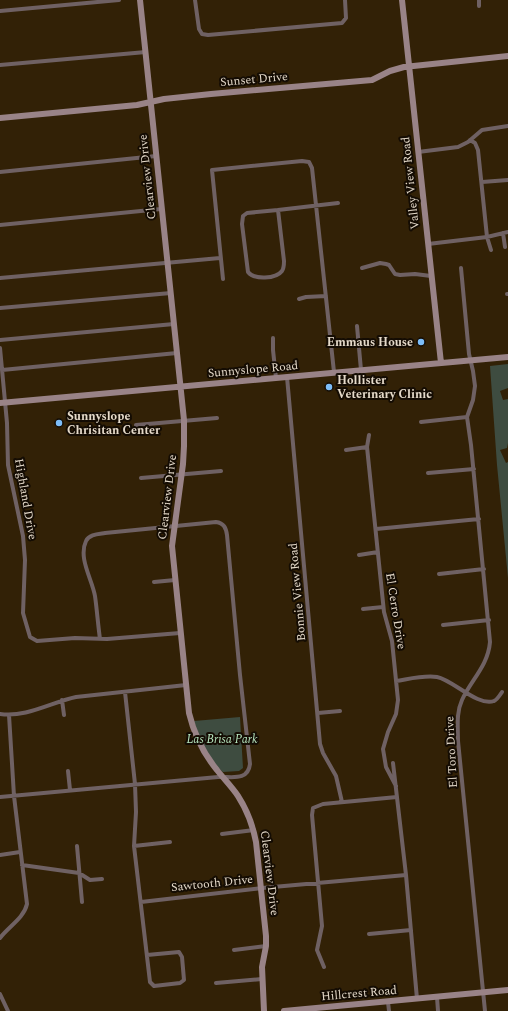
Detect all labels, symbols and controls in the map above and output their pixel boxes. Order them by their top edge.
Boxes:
street label: Sunset Drive [219,67,289,92]
street label: Clearview Drive [134,133,161,220]
street label: Valley View Road [396,135,425,230]
place label: Emmaus House [327,333,413,352]
marker: Emmaus House [416,337,426,347]
street label: Sunnyslope Road [207,356,299,383]
place label: Hollister Veterinary Clinic [337,371,432,404]
marker: Hollister Veterinary Clinic [324,382,334,392]
place label: Sunnyslope Chrisitan Center [67,407,161,440]
marker: Sunnyslope Chrisitan Center [54,418,64,428]
street label: Clearview Drive [153,453,182,541]
street label: Highland Drive [9,457,42,541]
street label: Bonnie View Road [284,542,311,642]
street label: El Cerro Drive [380,571,411,651]
street label: El Toro Drive [440,715,463,788]
park label: Las Brisa Park [186,730,258,749]
street label: Clearview Drive [255,829,284,917]
street label: Sawtooth Drive [170,870,254,897]
street label: Hillcrest Road [320,981,398,1006]

